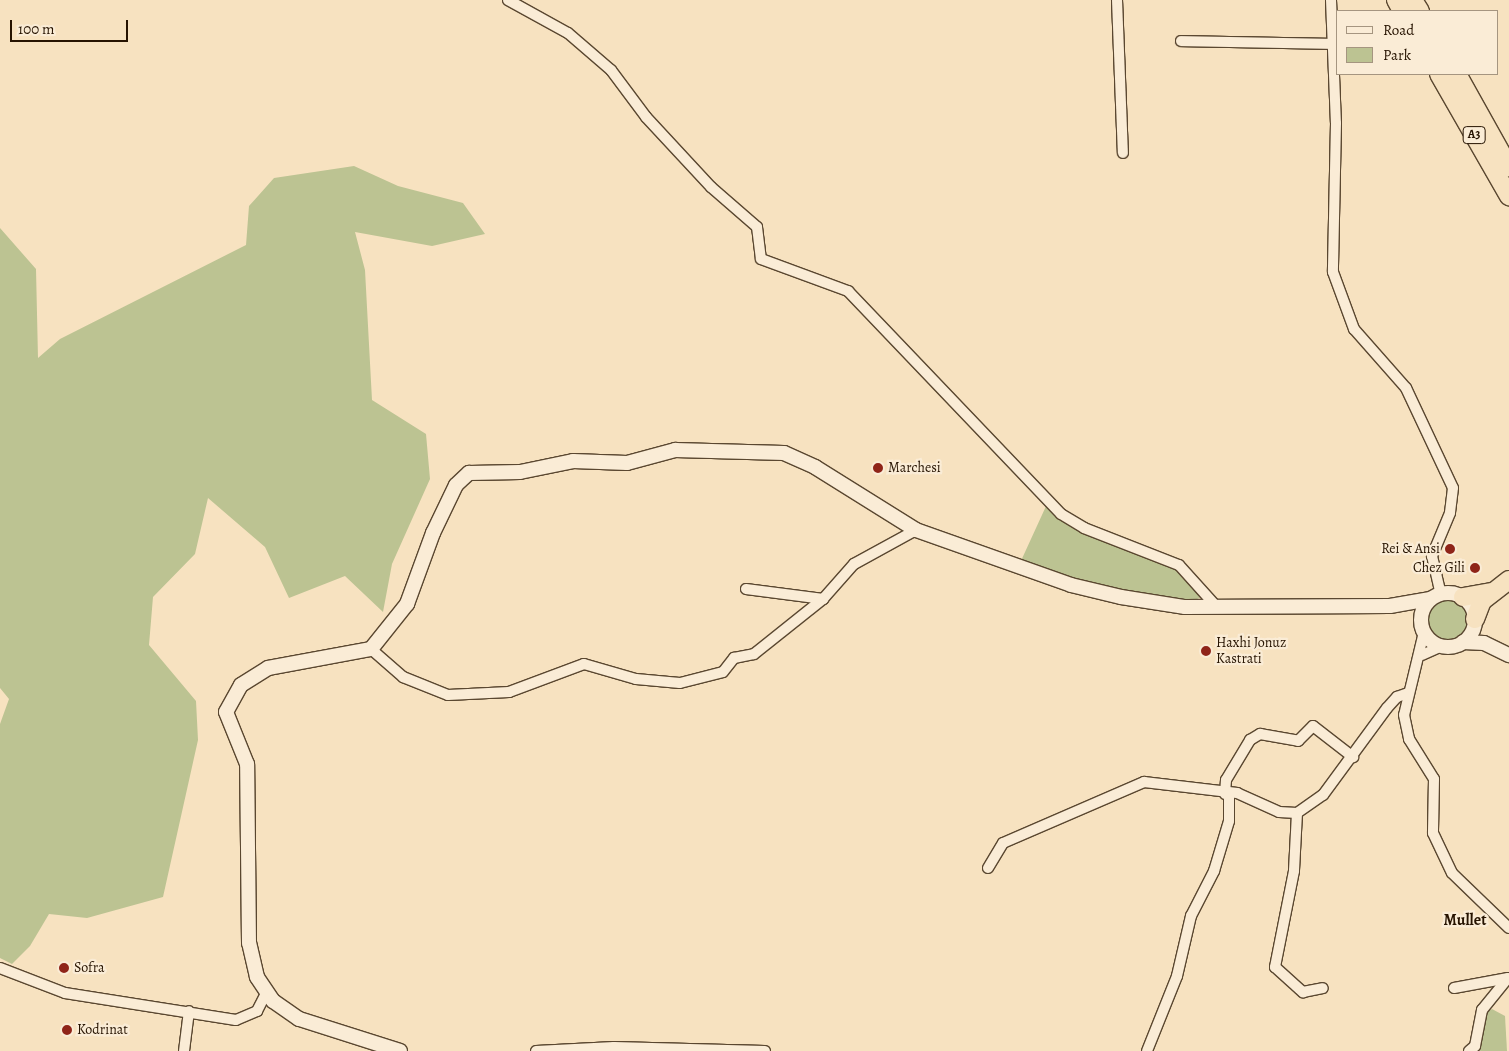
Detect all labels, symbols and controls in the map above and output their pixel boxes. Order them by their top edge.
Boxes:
scale bar [12,10,130,42]
legend [1336,10,1499,75]
text: 100 m [18,19,55,39]
text: Road [1383,20,1414,40]
text: Park [1383,45,1411,65]
road number: A3 [1462,126,1486,144]
place label: Marchesi [888,460,941,476]
marker: Marchesi [872,462,884,474]
place label: Rei & Ansi [1381,541,1440,557]
marker: Rei & Ansi [1444,543,1456,555]
place label: Chez Gili [1413,560,1465,576]
marker: Chez Gili [1469,562,1481,574]
place label: Haxhi Jonuz Kastrati [1216,635,1286,668]
marker: Haxhi Jonuz Kastrati [1200,645,1212,657]
district label: Mullet [1443,910,1487,930]
place label: Sofra [74,960,104,976]
marker: Sofra [58,962,70,974]
place label: Kodrinat [77,1022,128,1038]
marker: Kodrinat [61,1024,73,1036]

